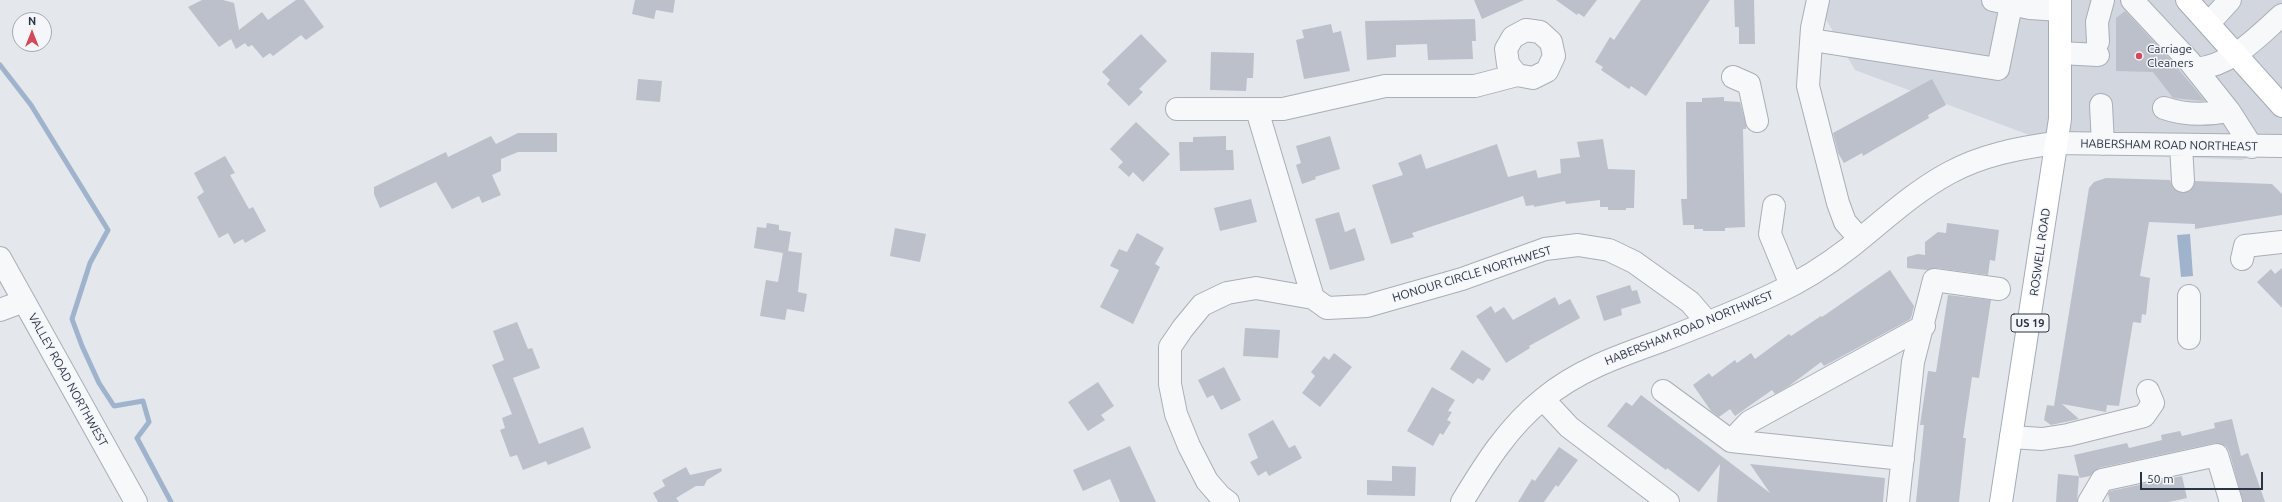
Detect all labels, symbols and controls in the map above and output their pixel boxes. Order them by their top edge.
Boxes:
north arrow [12,12,52,52]
text: N [28,15,36,27]
place label: Carriage Cleaners [2147,42,2194,70]
marker: Carriage Cleaners [2134,51,2144,61]
street label: HABERSHAM ROAD NORTHEAST [2080,136,2258,154]
street label: ROSWELL ROAD [2027,207,2053,297]
street label: HONOUR CIRCLE NORTHWEST [1391,243,1553,305]
street label: HABERSHAM ROAD NORTHWEST [1603,288,1775,368]
street label: VALLEY ROAD NORTHWEST [25,311,111,449]
road number: US 19 [2011,314,2049,332]
scale bar [2142,464,2265,490]
text: 50 m [2147,472,2174,485]

